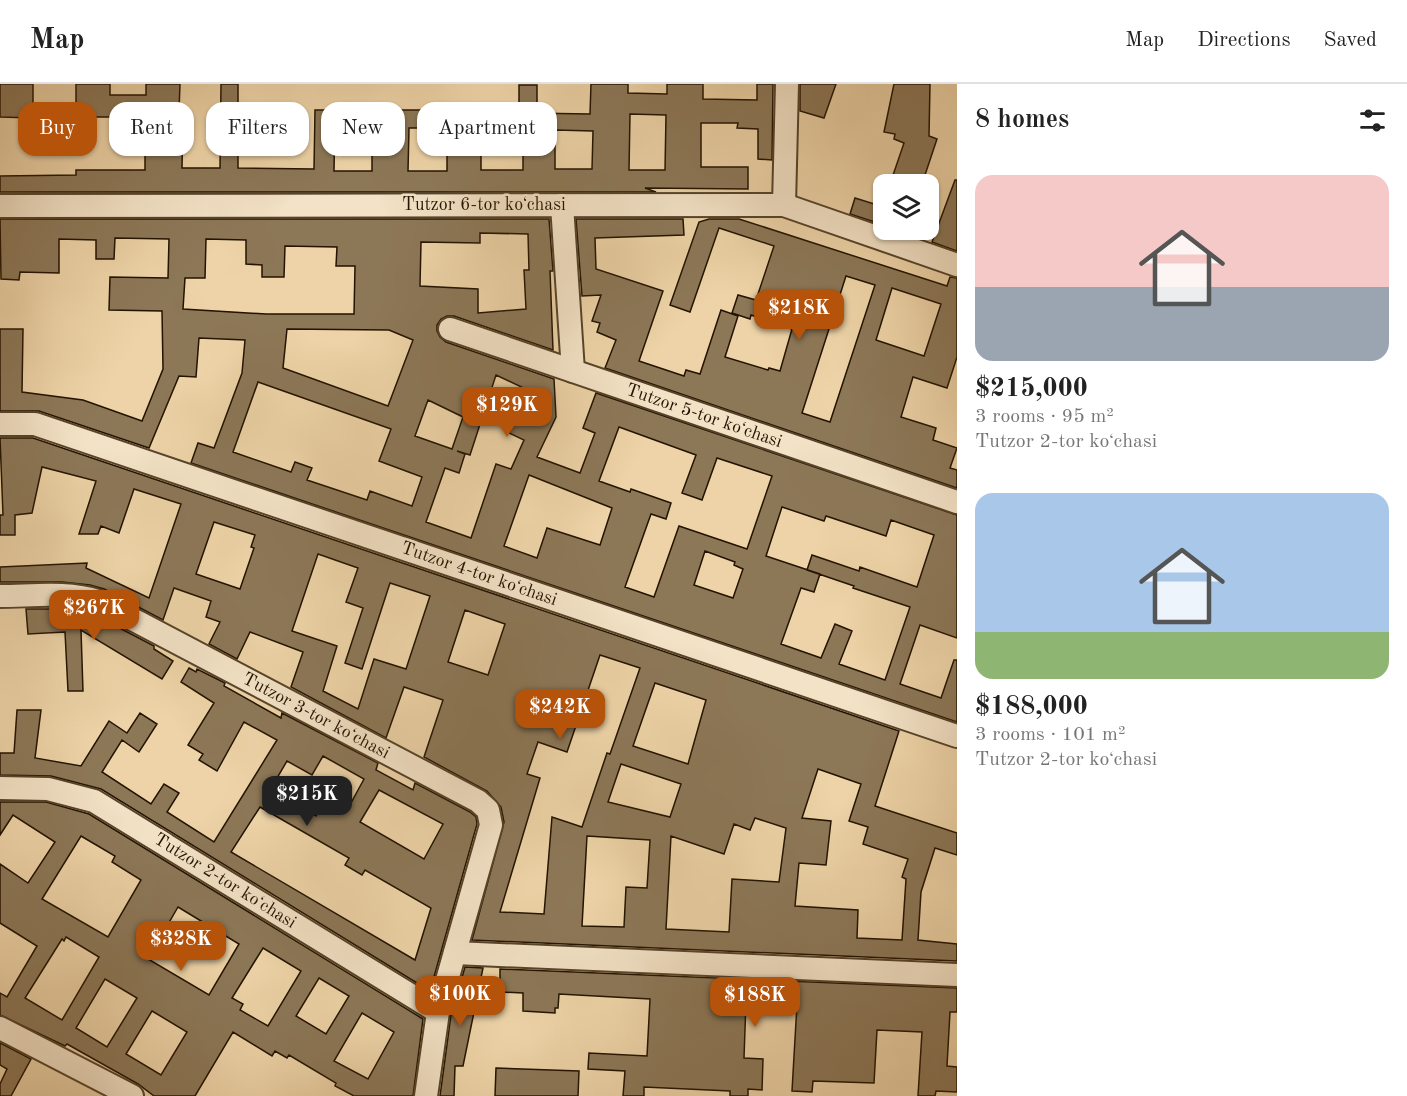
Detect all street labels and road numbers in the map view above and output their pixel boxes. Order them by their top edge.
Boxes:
street label: Tutzor 6-tor koʻchasi [402,196,566,214]
street label: Tutzor 5-tor koʻchasi [624,381,785,451]
street label: Tutzor 4-tor koʻchasi [399,539,560,609]
street label: Tutzor 3-tor koʻchasi [239,670,393,762]
street label: Tutzor 2-tor koʻchasi [151,830,299,932]

